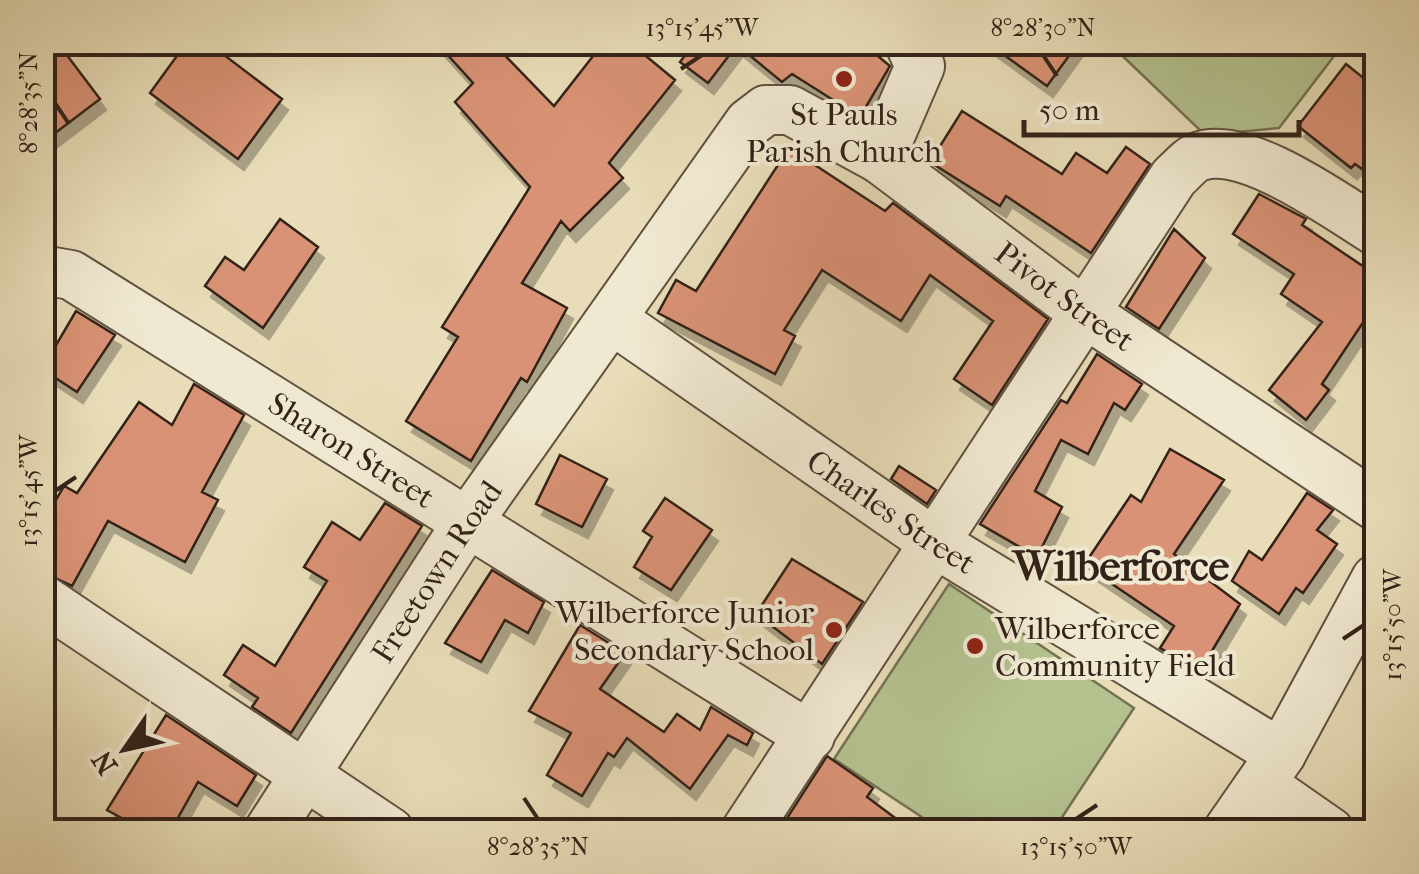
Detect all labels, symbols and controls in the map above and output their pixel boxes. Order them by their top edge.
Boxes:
text: 13°15'45"W [646,13,760,42]
text: 8°28'30"N [990,13,1096,42]
text: 8°28'35"N [14,52,43,154]
marker: St Pauls Parish Church [833,68,855,90]
scale bar [1024,75,1299,137]
text: 50 m [1039,93,1100,128]
place label: St Pauls Parish Church [746,96,942,170]
street label: Pivot Street [988,234,1142,359]
street label: Sharon Street [262,384,442,516]
text: 13°15'45"W [14,433,43,547]
street label: Charles Street [800,442,983,582]
street label: Freetown Road [364,473,510,670]
district label: Wilberforce [1011,542,1229,591]
text: 13°15'50"W [1378,568,1407,681]
place label: Wilberforce Junior Secondary School [554,594,814,668]
place label: Wilberforce Community Field [994,610,1235,684]
marker: Wilberforce Junior Secondary School [823,619,845,641]
marker: Wilberforce Community Field [964,635,986,657]
north arrow [75,699,175,799]
text: N [85,744,124,781]
text: 8°28'35"N [487,832,589,861]
text: 13°15'50"W [1020,832,1133,861]

